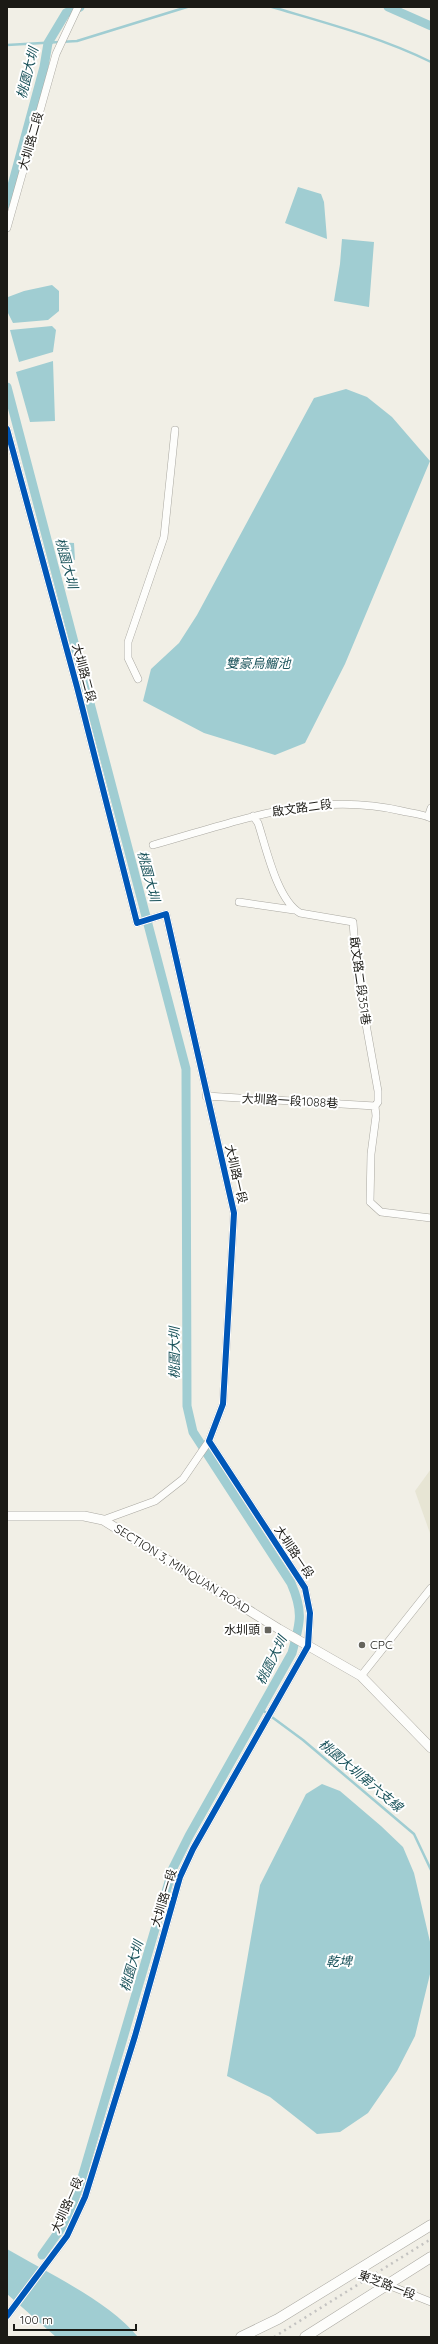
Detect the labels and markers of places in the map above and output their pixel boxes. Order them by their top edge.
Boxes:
place label: 水圳頭 [224,1622,260,1637]
marker: 水圳頭 [263,1625,273,1635]
place label: CPC [370,1637,393,1652]
marker: CPC [357,1640,367,1650]

